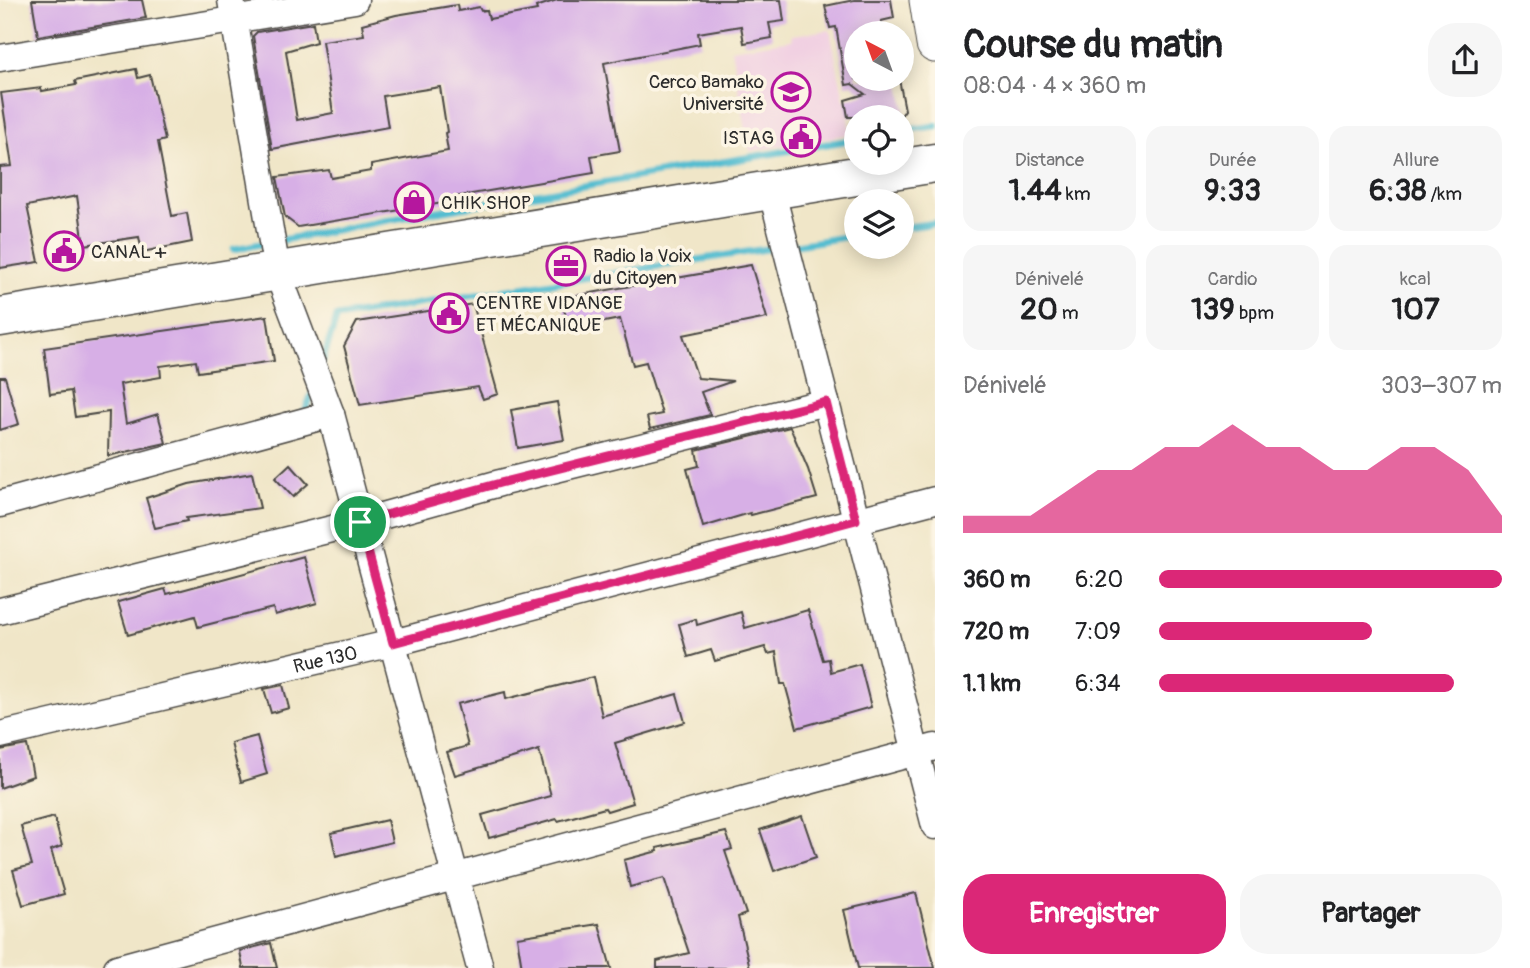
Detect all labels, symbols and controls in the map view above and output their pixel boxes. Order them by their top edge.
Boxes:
north arrow [844,21,914,91]
map controls [844,21,914,259]
text: Course du matin [963,21,1223,69]
button: share [1428,23,1502,97]
place label: Cerco Bamako Université [649,70,764,116]
school or university icon: Cerco Bamako Université [770,71,812,113]
text: 08:04 · 4 × 360 m [963,71,1146,100]
button: locate [844,105,914,175]
public building icon: ISTAG [780,116,822,158]
place label: ISTAG [723,126,774,150]
text: Distance [1015,148,1084,172]
text: Durée [1209,148,1256,172]
text: Allure [1392,148,1439,172]
text: 1.44 [1008,172,1062,209]
text: 9:33 [1204,172,1261,209]
text: 6:38 [1369,172,1426,209]
shop icon: CHIK SHOP [393,181,435,223]
text: km [1062,182,1091,206]
text: /km [1426,182,1462,206]
button: layers [844,189,914,259]
place label: CHIK SHOP [441,191,531,215]
public building icon: CANAL + [43,230,85,272]
place label: CANAL + [91,240,167,264]
place label: Radio la Voix du Citoyen [593,244,692,290]
office icon: Radio la Voix du Citoyen [545,245,587,287]
text: Dénivelé [1015,267,1084,291]
text: Cardio [1208,267,1257,291]
text: kcal [1400,267,1431,291]
place label: CENTRE VIDANGE ET MÉCANIQUE [476,291,623,337]
text: 20 [1020,291,1058,328]
text: 139 [1191,291,1235,328]
text: 107 [1391,291,1440,328]
public building icon: CENTRE VIDANGE ET MÉCANIQUE [428,292,470,334]
text: m [1058,301,1079,325]
text: bpm [1235,301,1274,325]
text: Dénivelé [963,371,1047,400]
text: 303–307 m [1381,371,1502,400]
pin [330,492,390,552]
icon: arrive [341,503,379,541]
text: 360 m [963,565,1030,594]
text: 6:20 [1075,565,1123,594]
text: 720 m [963,617,1029,646]
text: 7:09 [1075,617,1121,646]
street label: Rue 130 [291,641,360,679]
text: 1.1 km [963,669,1021,698]
text: 6:34 [1075,669,1121,698]
button: Enregistrer [963,874,1226,954]
button: Partager [1240,874,1502,954]

